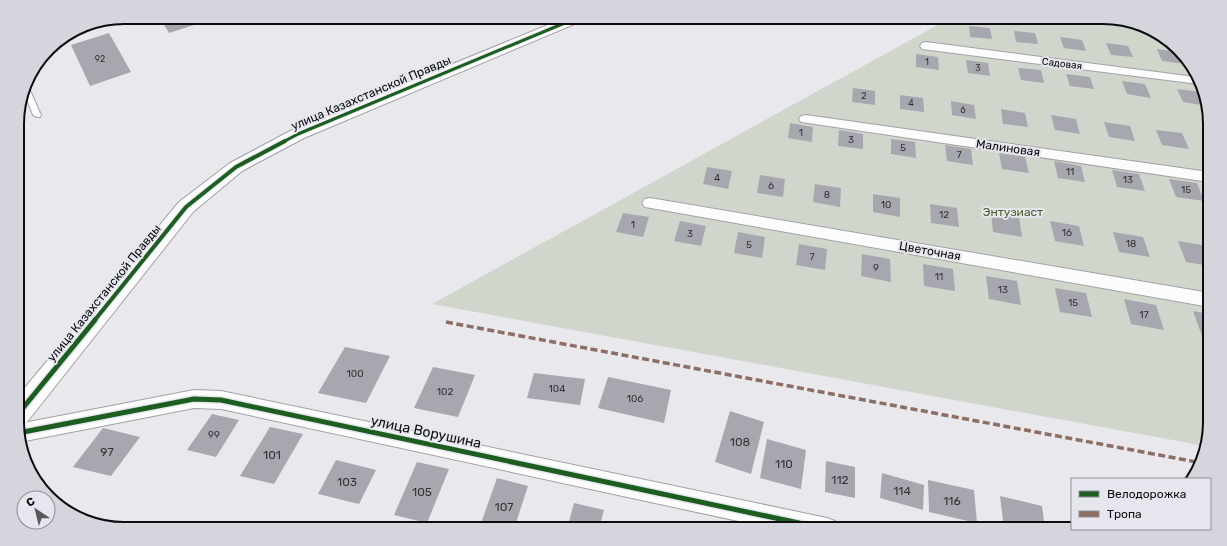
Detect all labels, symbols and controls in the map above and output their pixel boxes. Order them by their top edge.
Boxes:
street label: улица Казахстанской Правды [289,53,453,133]
house number: 92 [95,54,105,64]
street label: Садовая [1041,56,1083,72]
house number: 1 [925,57,929,67]
house number: 3 [975,63,981,73]
house number: 2 [861,91,867,101]
house number: 4 [908,98,914,108]
house number: 6 [960,105,966,115]
house number: 1 [799,127,803,139]
house number: 3 [848,134,854,146]
street label: Малиновая [975,137,1041,159]
house number: 5 [900,142,906,154]
house number: 7 [956,149,962,161]
house number: 11 [1066,166,1074,178]
house number: 4 [714,172,720,184]
house number: 13 [1123,174,1133,186]
house number: 6 [768,180,774,192]
house number: 15 [1181,184,1191,196]
house number: 8 [824,189,830,201]
house number: 10 [881,199,891,211]
park label: Энтузиаст [983,205,1043,219]
house number: 12 [939,209,949,221]
house number: 1 [631,219,635,231]
street label: улица Казахстанской Правды [44,222,164,364]
house number: 16 [1062,227,1072,239]
house number: 3 [687,228,693,240]
house number: 18 [1126,238,1136,250]
house number: 5 [746,239,752,251]
street label: Цветочная [898,239,962,263]
house number: 7 [809,251,815,263]
house number: 9 [873,262,879,274]
house number: 11 [935,271,943,283]
house number: 13 [998,284,1008,296]
house number: 15 [1068,297,1078,309]
house number: 17 [1139,309,1149,321]
house number: 100 [347,368,363,380]
house number: 104 [549,383,565,395]
house number: 102 [437,386,453,398]
house number: 106 [627,393,643,405]
street label: улица Ворушина [369,412,483,452]
house number: 99 [208,429,220,441]
house number: 108 [730,435,750,449]
house number: 97 [100,445,114,459]
house number: 101 [263,448,281,462]
house number: 110 [775,457,793,471]
house number: 112 [831,473,849,487]
house number: 103 [337,475,357,489]
legend [1071,478,1211,530]
house number: 114 [893,484,911,498]
house number: 105 [412,485,432,499]
text: Велодорожка [1107,487,1186,501]
north arrow [16,490,56,530]
house number: 116 [943,494,961,508]
text: С [24,495,38,510]
house number: 107 [495,500,513,514]
text: Тропа [1107,507,1142,521]

